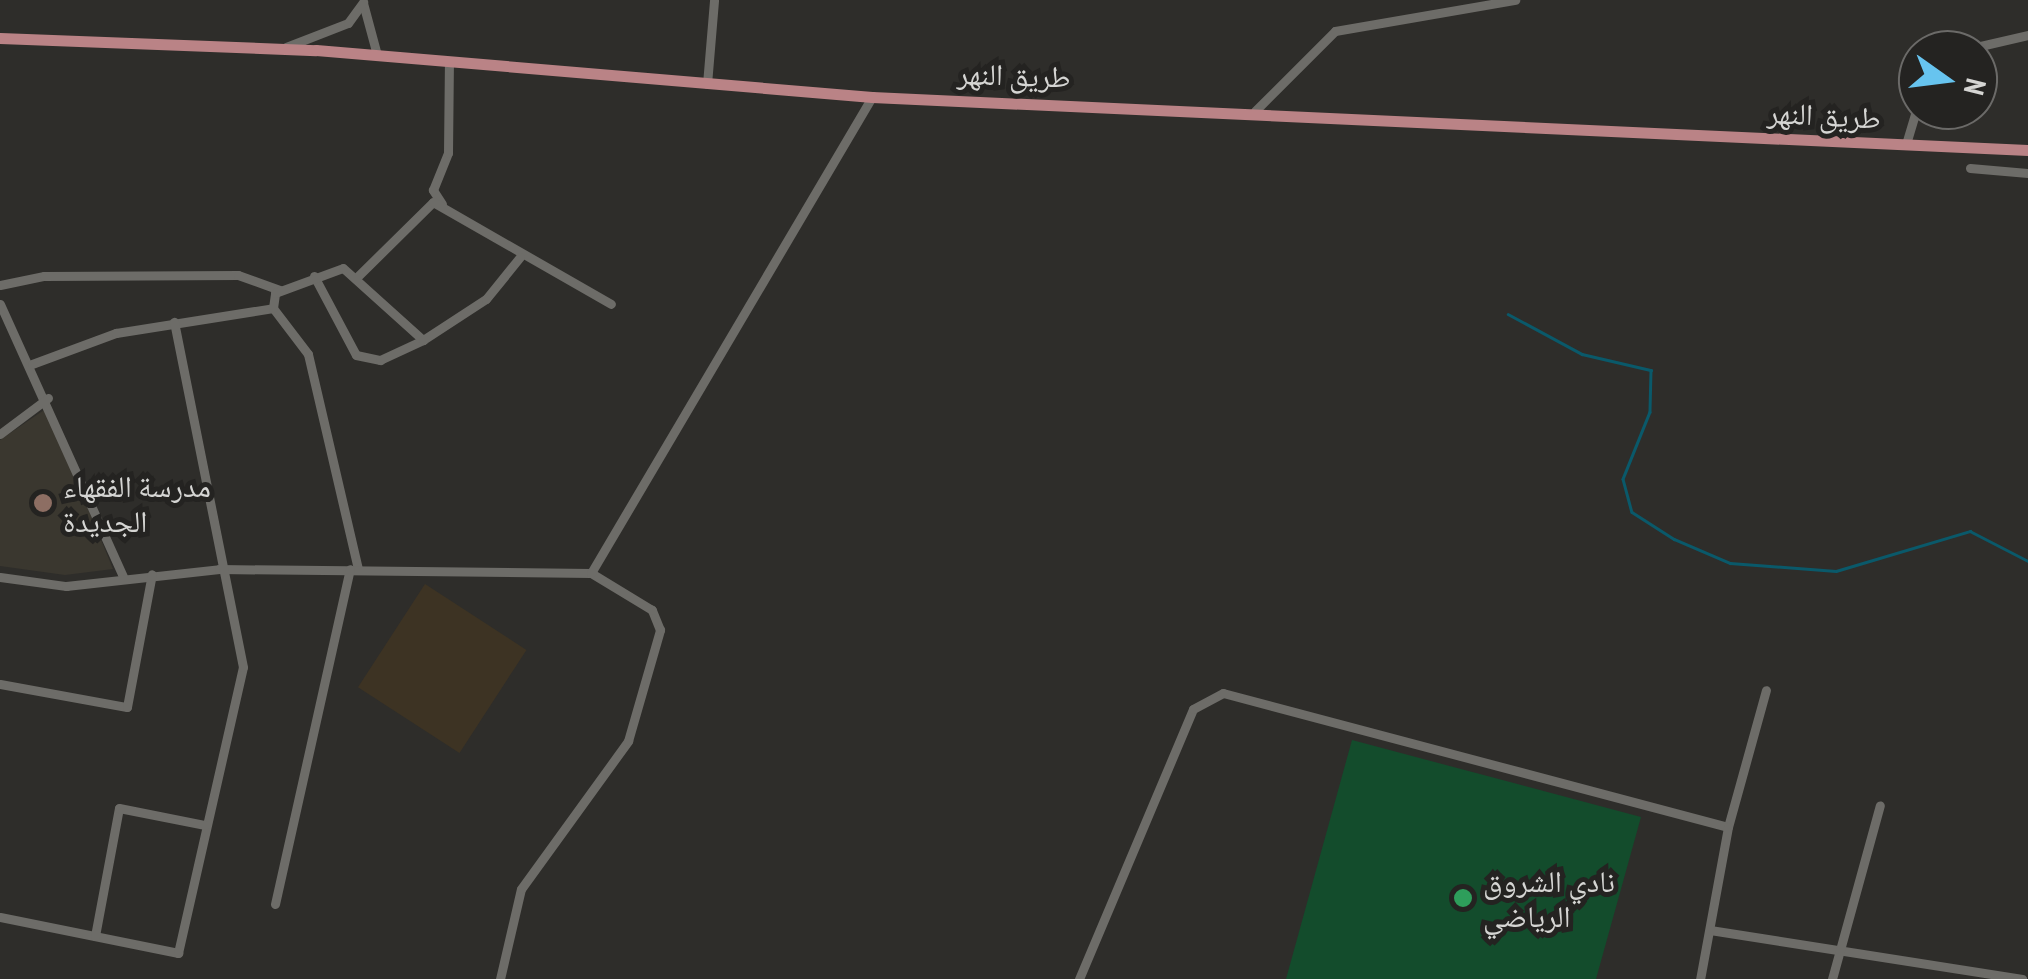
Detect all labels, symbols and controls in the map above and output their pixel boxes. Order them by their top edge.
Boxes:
north arrow [1898,30,1998,130]
street label: طريق النهر [957,55,1071,95]
text: N [1956,75,1995,99]
street label: طريق النهر [1766,94,1882,136]
place label: مدرسة الفقهاء الجديدة [63,468,211,538]
marker: مدرسة الفقهاء الجديدة [32,492,54,514]
place label: نادي الشروق الرياضي [1483,863,1615,934]
marker: نادي الشروق الرياضي [1452,887,1474,909]

